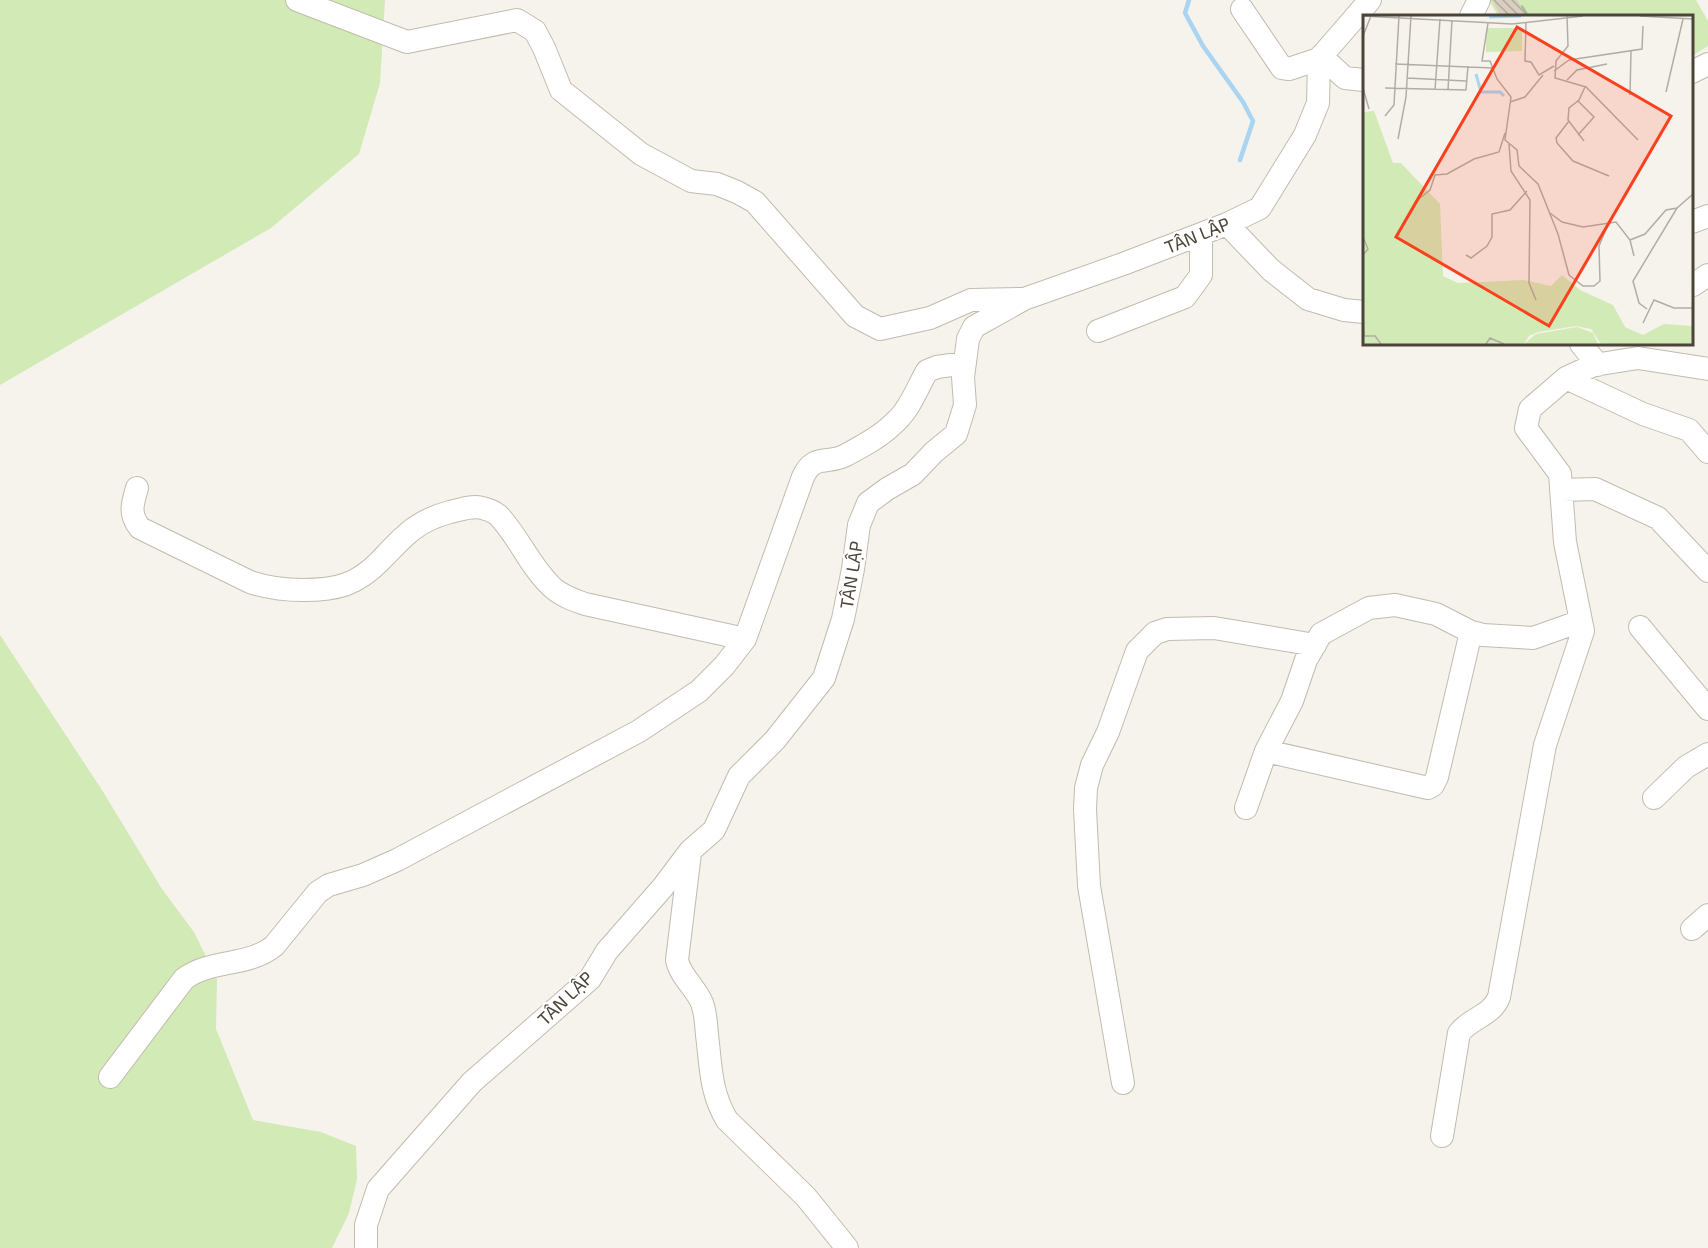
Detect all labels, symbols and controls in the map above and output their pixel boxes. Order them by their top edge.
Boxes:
inset map [1363,15,1693,345]
street label: TÂN LẬP [1161,212,1233,258]
street label: TÂN LẬP [835,540,867,610]
street label: TÂN LẬP [533,966,597,1030]

